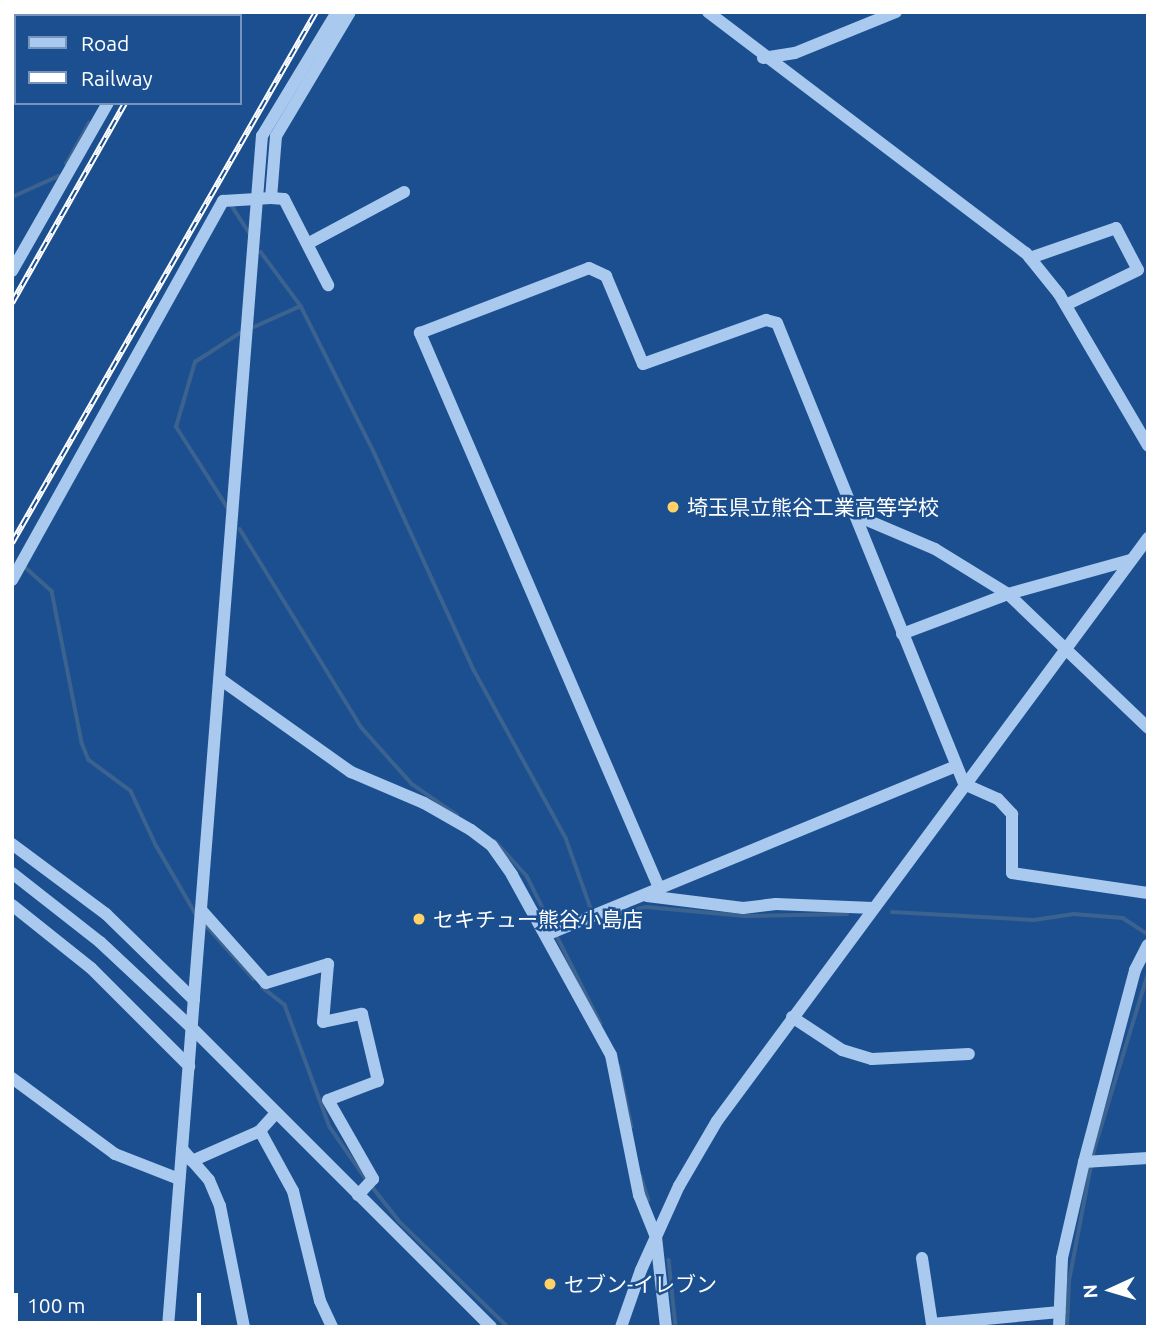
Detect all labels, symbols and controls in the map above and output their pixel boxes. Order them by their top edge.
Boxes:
legend [14,14,242,105]
text: Road [81,31,129,55]
text: Railway [81,66,153,90]
place label: 埼玉県立熊谷工業高等学校 [687,494,939,520]
marker: 埼玉県立熊谷工業高等学校 [665,499,681,515]
place label: セキチュー熊谷小島店 [433,906,643,932]
marker: セキチュー熊谷小島店 [411,911,427,927]
north arrow [1076,1255,1146,1325]
place label: セブン-イレブン [564,1271,717,1297]
marker: セブン-イレブン [542,1276,558,1292]
scale bar [18,1280,205,1324]
text: N [1079,1284,1102,1299]
text: 100 m [27,1293,85,1317]

